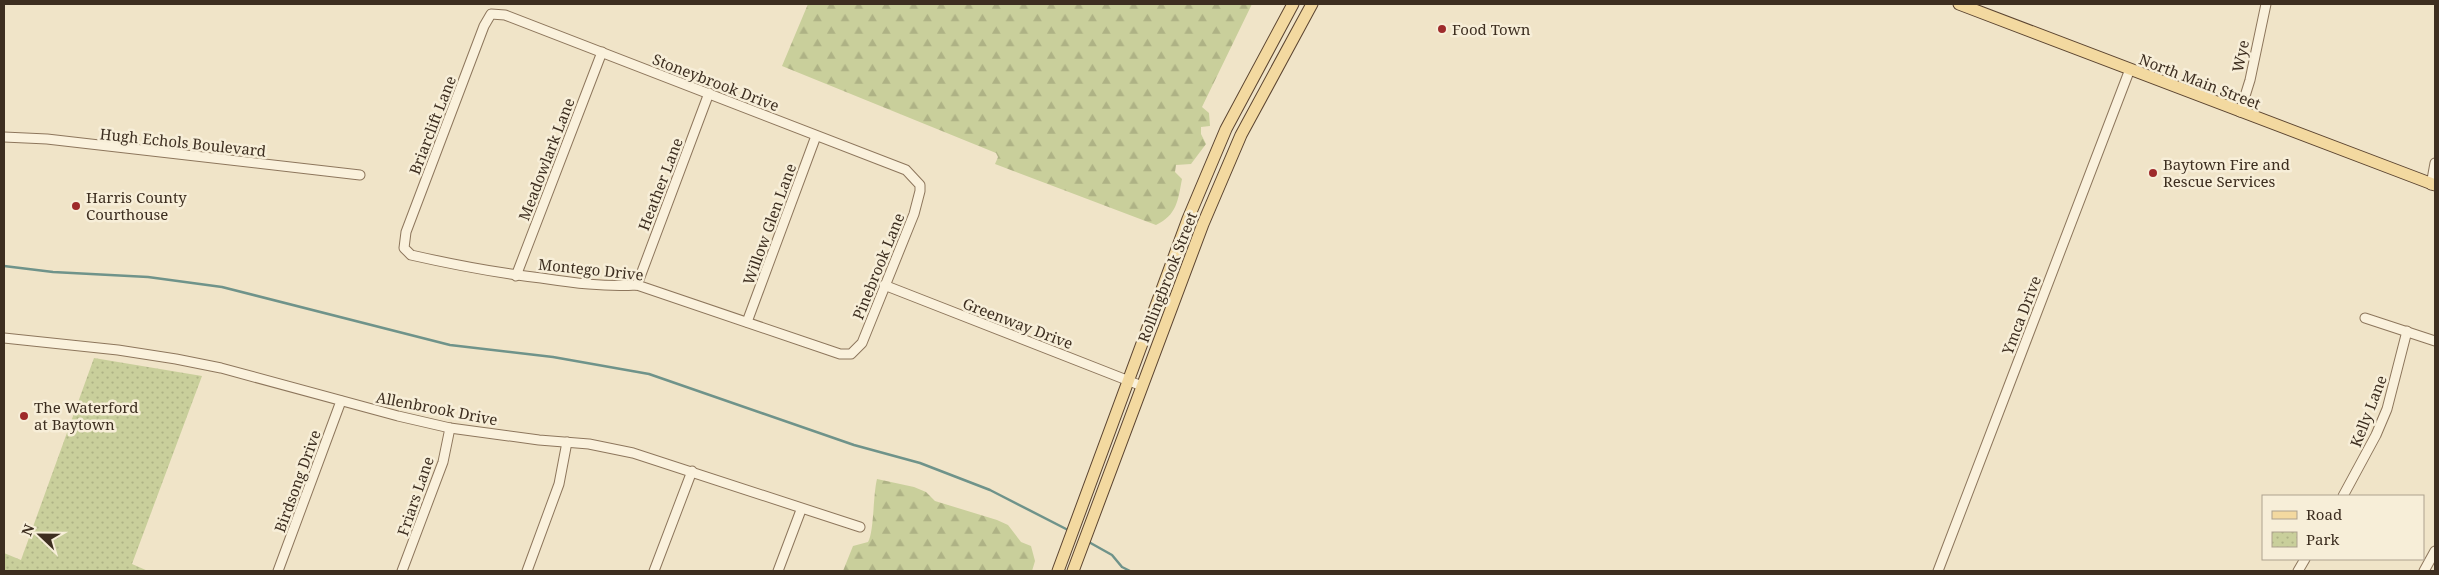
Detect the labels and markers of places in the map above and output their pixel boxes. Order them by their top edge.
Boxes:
place label: Food Town [1452,19,1531,39]
marker: Food Town [1436,23,1448,35]
place label: Baytown Fire and Rescue Services [2163,154,2290,191]
marker: Baytown Fire and Rescue Services [2147,167,2159,179]
place label: Harris County Courthouse [86,187,187,224]
marker: Harris County Courthouse [70,200,82,212]
place label: The Waterford at Baytown [34,397,139,434]
marker: The Waterford at Baytown [18,410,30,422]

